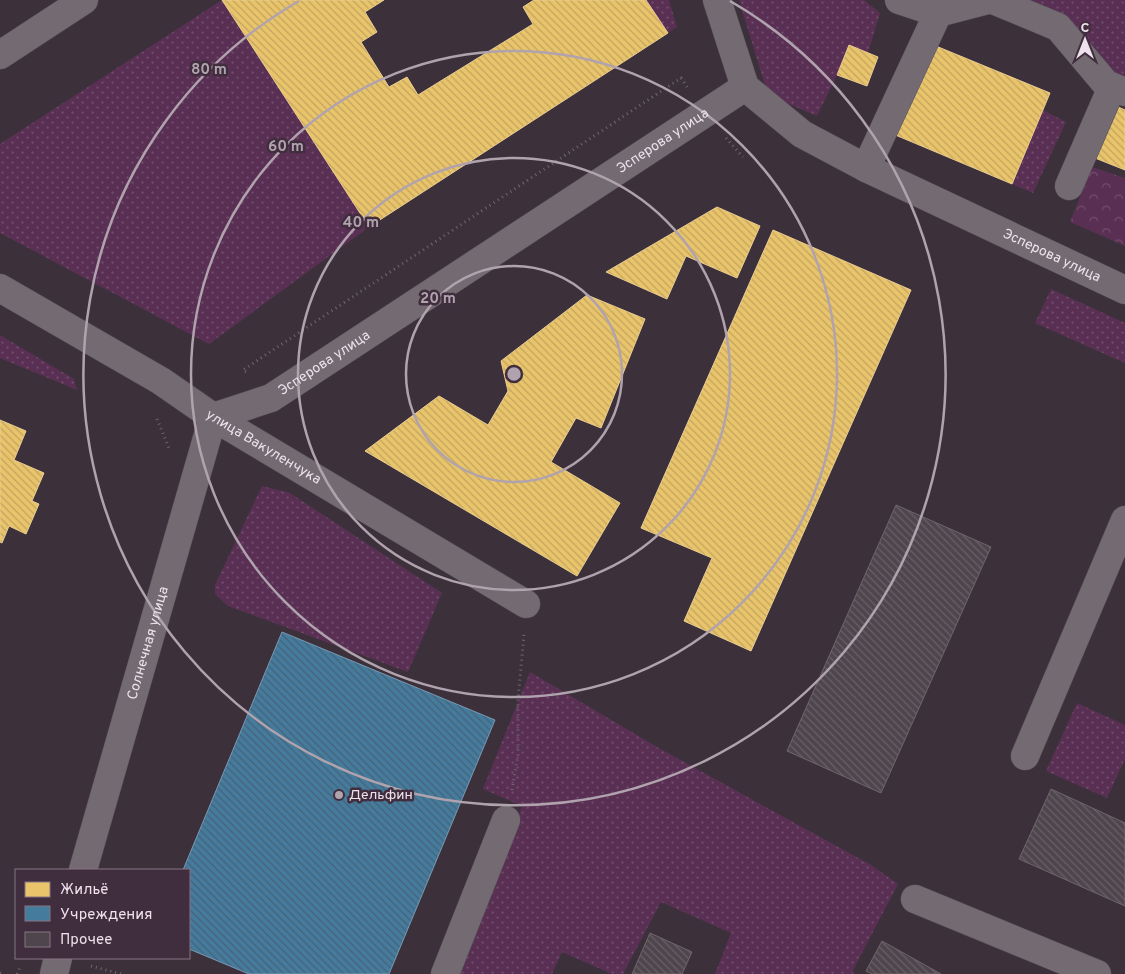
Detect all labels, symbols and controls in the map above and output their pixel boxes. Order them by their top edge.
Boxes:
north arrow [1060,15,1110,65]
text: С [1081,20,1090,37]
text: 80 m [191,61,227,80]
street label: Эсперова улица [614,105,712,177]
text: 60 m [268,138,304,157]
text: 40 m [343,214,379,233]
street label: Эсперова улица [1000,225,1104,286]
text: 20 m [420,290,456,309]
street label: Эсперова улица [275,327,373,399]
centre of rings [505,365,523,383]
street label: улица Вакуленчука [203,406,324,488]
street label: Солнечная улица [124,585,172,702]
place label: Дельфин [349,787,413,804]
marker: Дельфин [333,789,345,801]
legend [15,869,190,959]
text: Жильё [60,881,108,900]
text: Учреждения [60,906,152,925]
text: Прочее [60,931,112,950]

